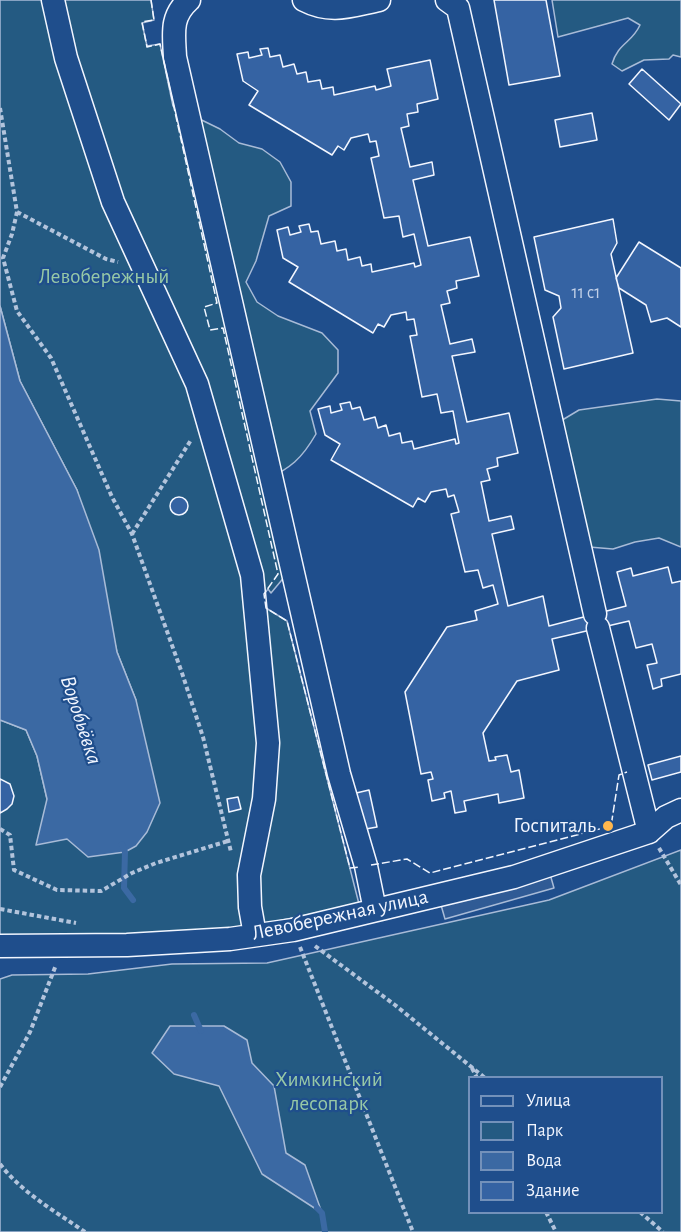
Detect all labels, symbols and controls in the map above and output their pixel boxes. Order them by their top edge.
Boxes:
park label: Левобережный [39,264,169,290]
house number: 11 с1 [572,282,600,304]
water label: Воробьёвка [54,672,108,768]
place label: Госпиталь [513,813,596,839]
marker: Госпиталь [601,819,615,833]
street label: Левобережная улица [250,884,430,946]
park label: Химкинский лесопарк [275,1067,383,1117]
legend [468,1076,663,1214]
text: Улица [526,1092,571,1110]
text: Парк [526,1122,563,1140]
text: Вода [526,1152,562,1170]
text: Здание [526,1182,580,1200]

